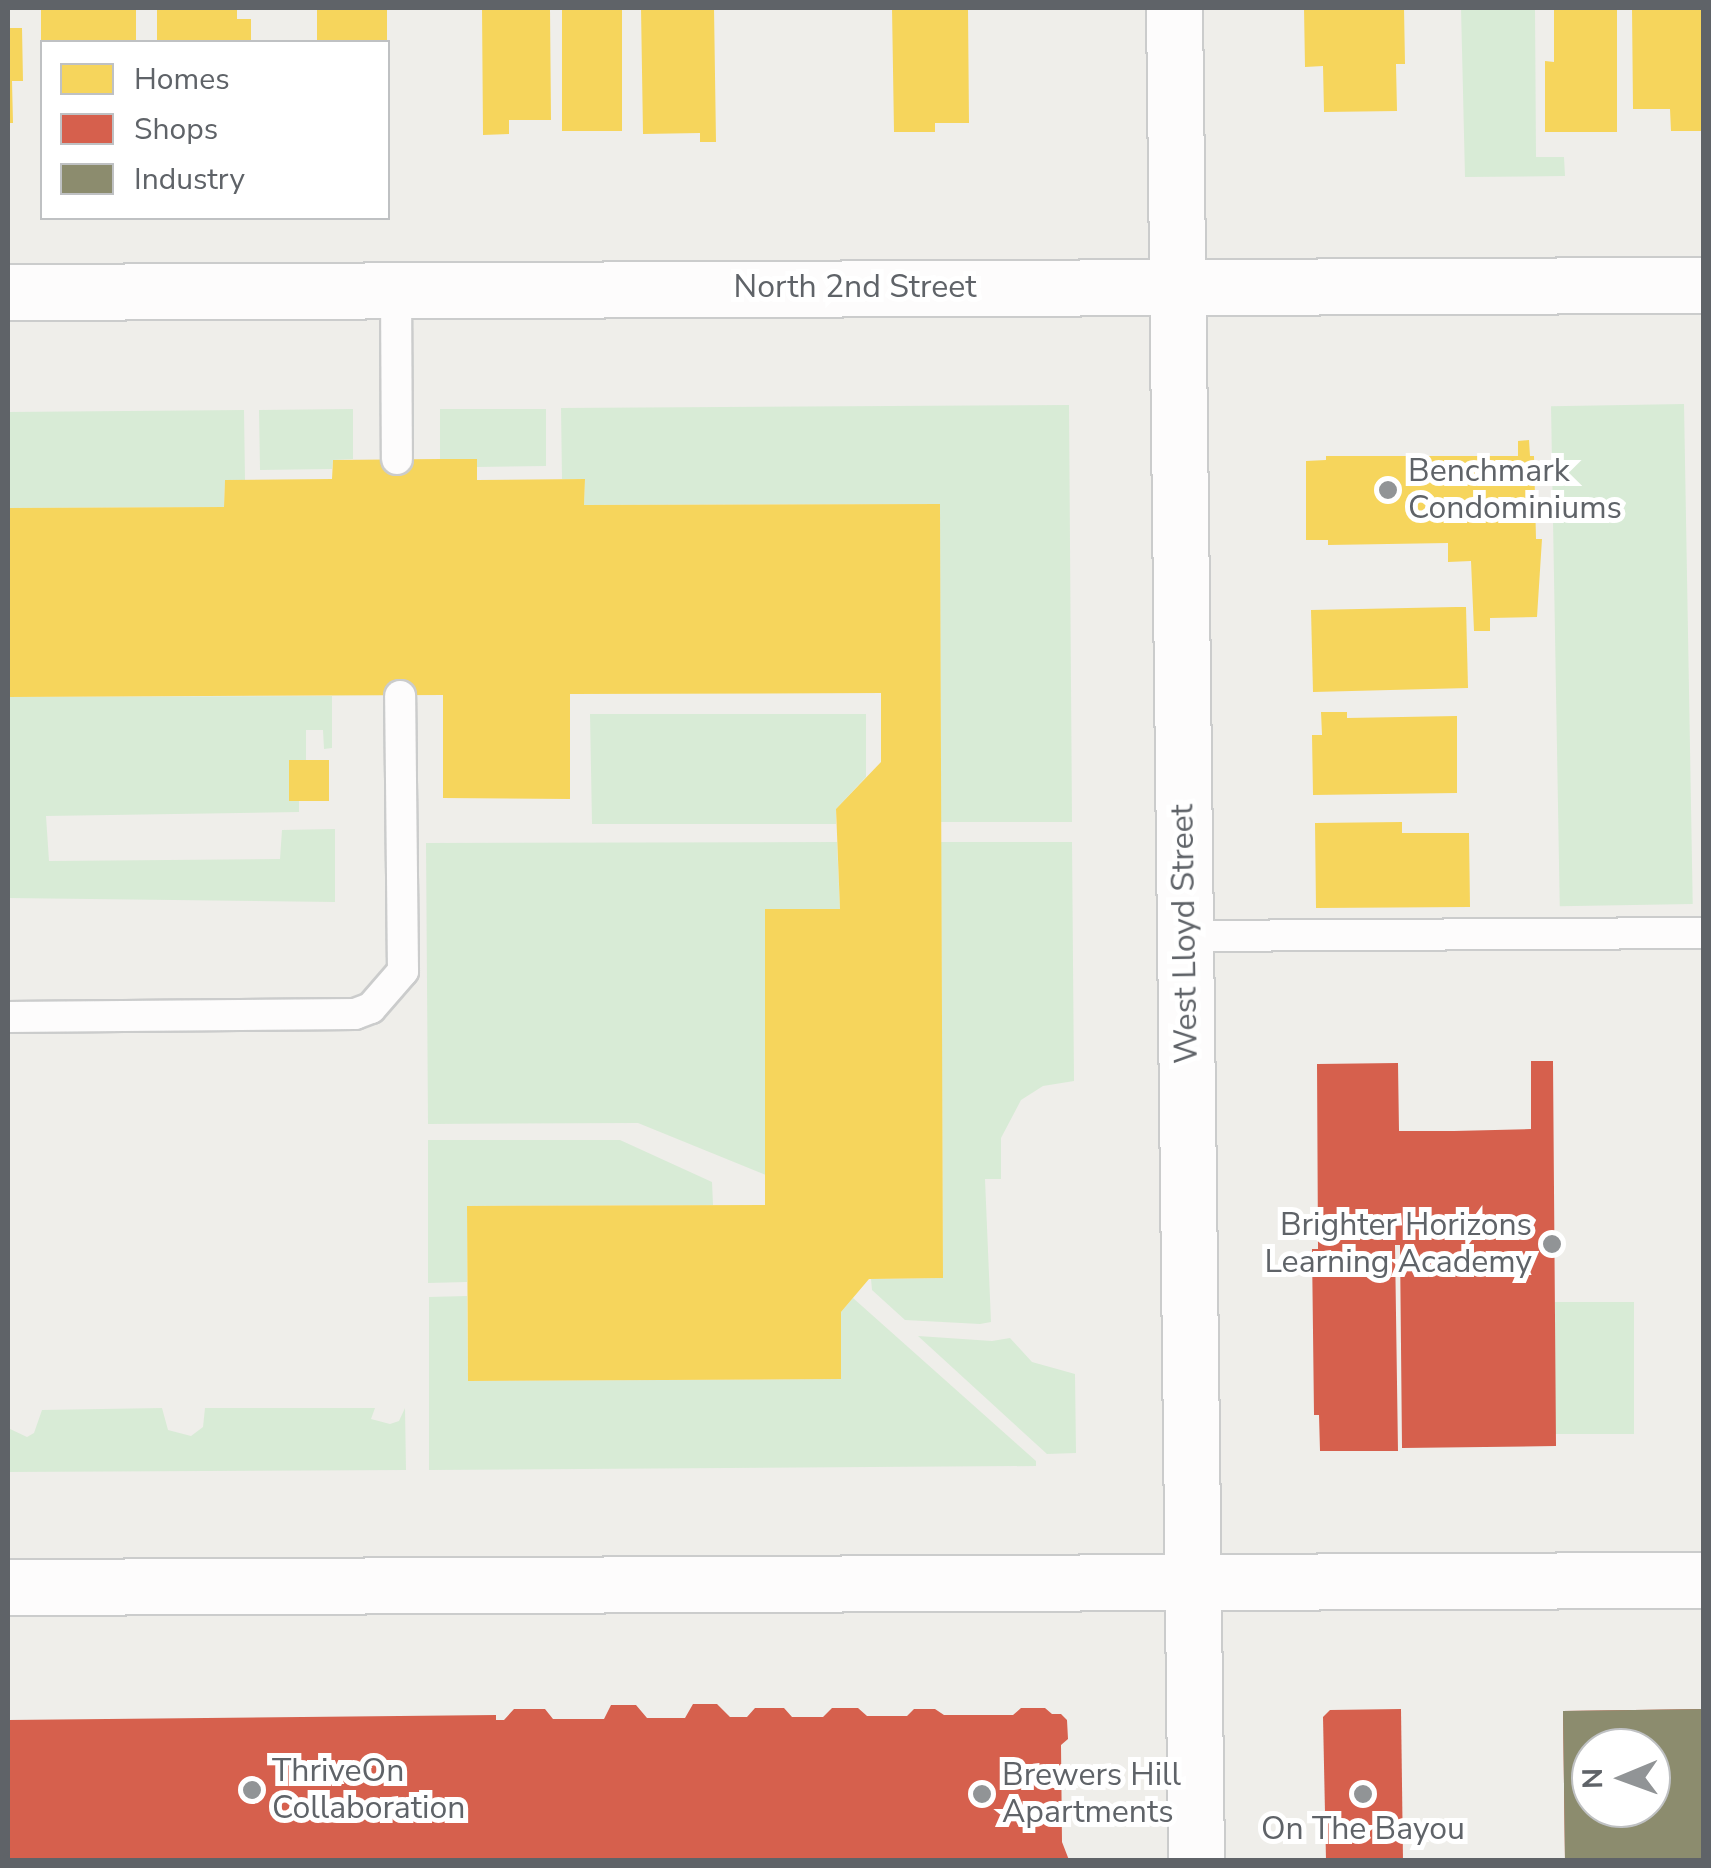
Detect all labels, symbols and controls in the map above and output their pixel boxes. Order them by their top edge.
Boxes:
legend [40,40,390,220]
text: Homes [134,59,230,100]
text: Shops [134,109,218,150]
text: Industry [134,159,245,200]
street label: North 2nd Street [734,268,976,306]
place label: Benchmark Condominiums [1408,453,1622,528]
marker: Benchmark Condominiums [1377,479,1399,501]
street label: West Lloyd Street [1164,804,1206,1064]
place label: Brighter Horizons Learning Academy [1264,1207,1532,1282]
marker: Brighter Horizons Learning Academy [1541,1233,1563,1255]
north arrow [1571,1728,1671,1828]
place label: ThriveOn Collaboration [272,1753,465,1828]
place label: Brewers Hill Apartments [1002,1757,1181,1832]
text: N [1574,1768,1612,1789]
marker: ThriveOn Collaboration [241,1779,263,1801]
marker: Brewers Hill Apartments [971,1783,993,1805]
marker: On The Bayou [1352,1783,1374,1805]
place label: On The Bayou [1261,1810,1465,1848]

